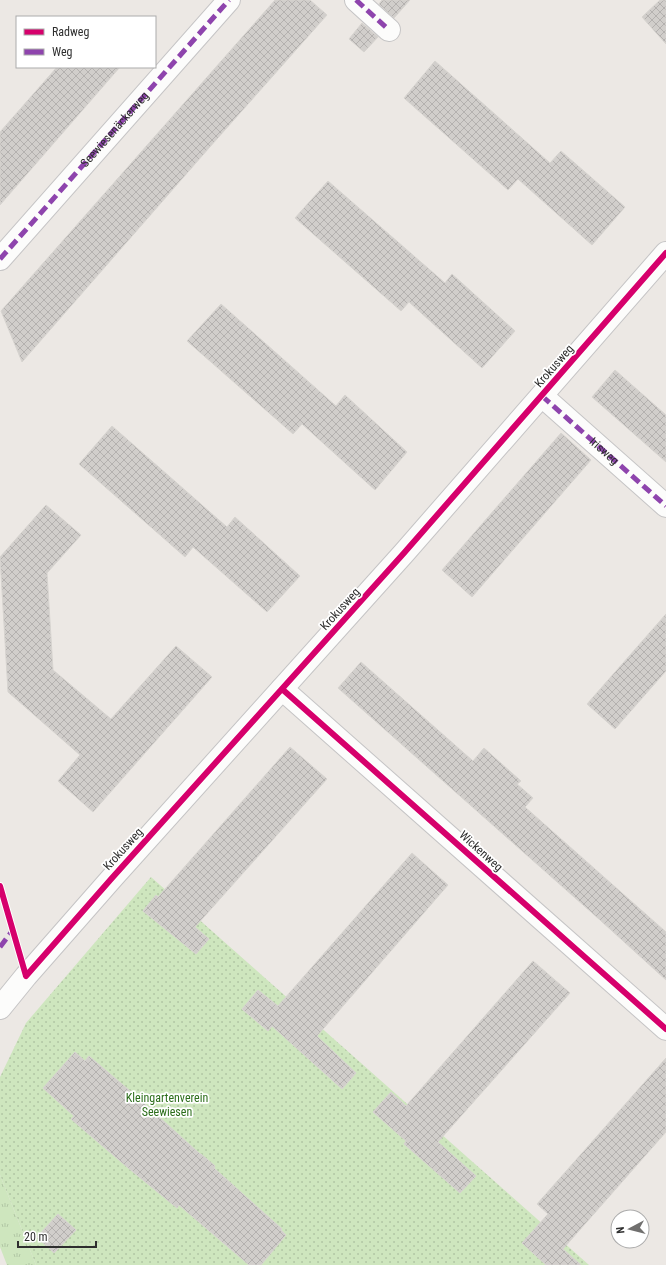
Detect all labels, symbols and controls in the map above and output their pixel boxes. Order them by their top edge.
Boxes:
legend [16,16,156,68]
text: Radweg [52,25,89,39]
text: Weg [52,45,73,59]
street label: Seewiesenäckerweg [78,89,152,170]
street label: Krokusweg [532,342,576,390]
street label: Irisweg [587,434,622,468]
street label: Krokusweg [317,585,363,633]
street label: Krokusweg [100,825,146,873]
street label: Wickenweg [456,828,506,874]
park label: Kleingartenverein Seewiesen [126,1091,208,1119]
north arrow [610,1209,650,1249]
scale bar [18,1223,96,1249]
text: N [614,1226,627,1234]
text: 20 m [24,1230,48,1244]

